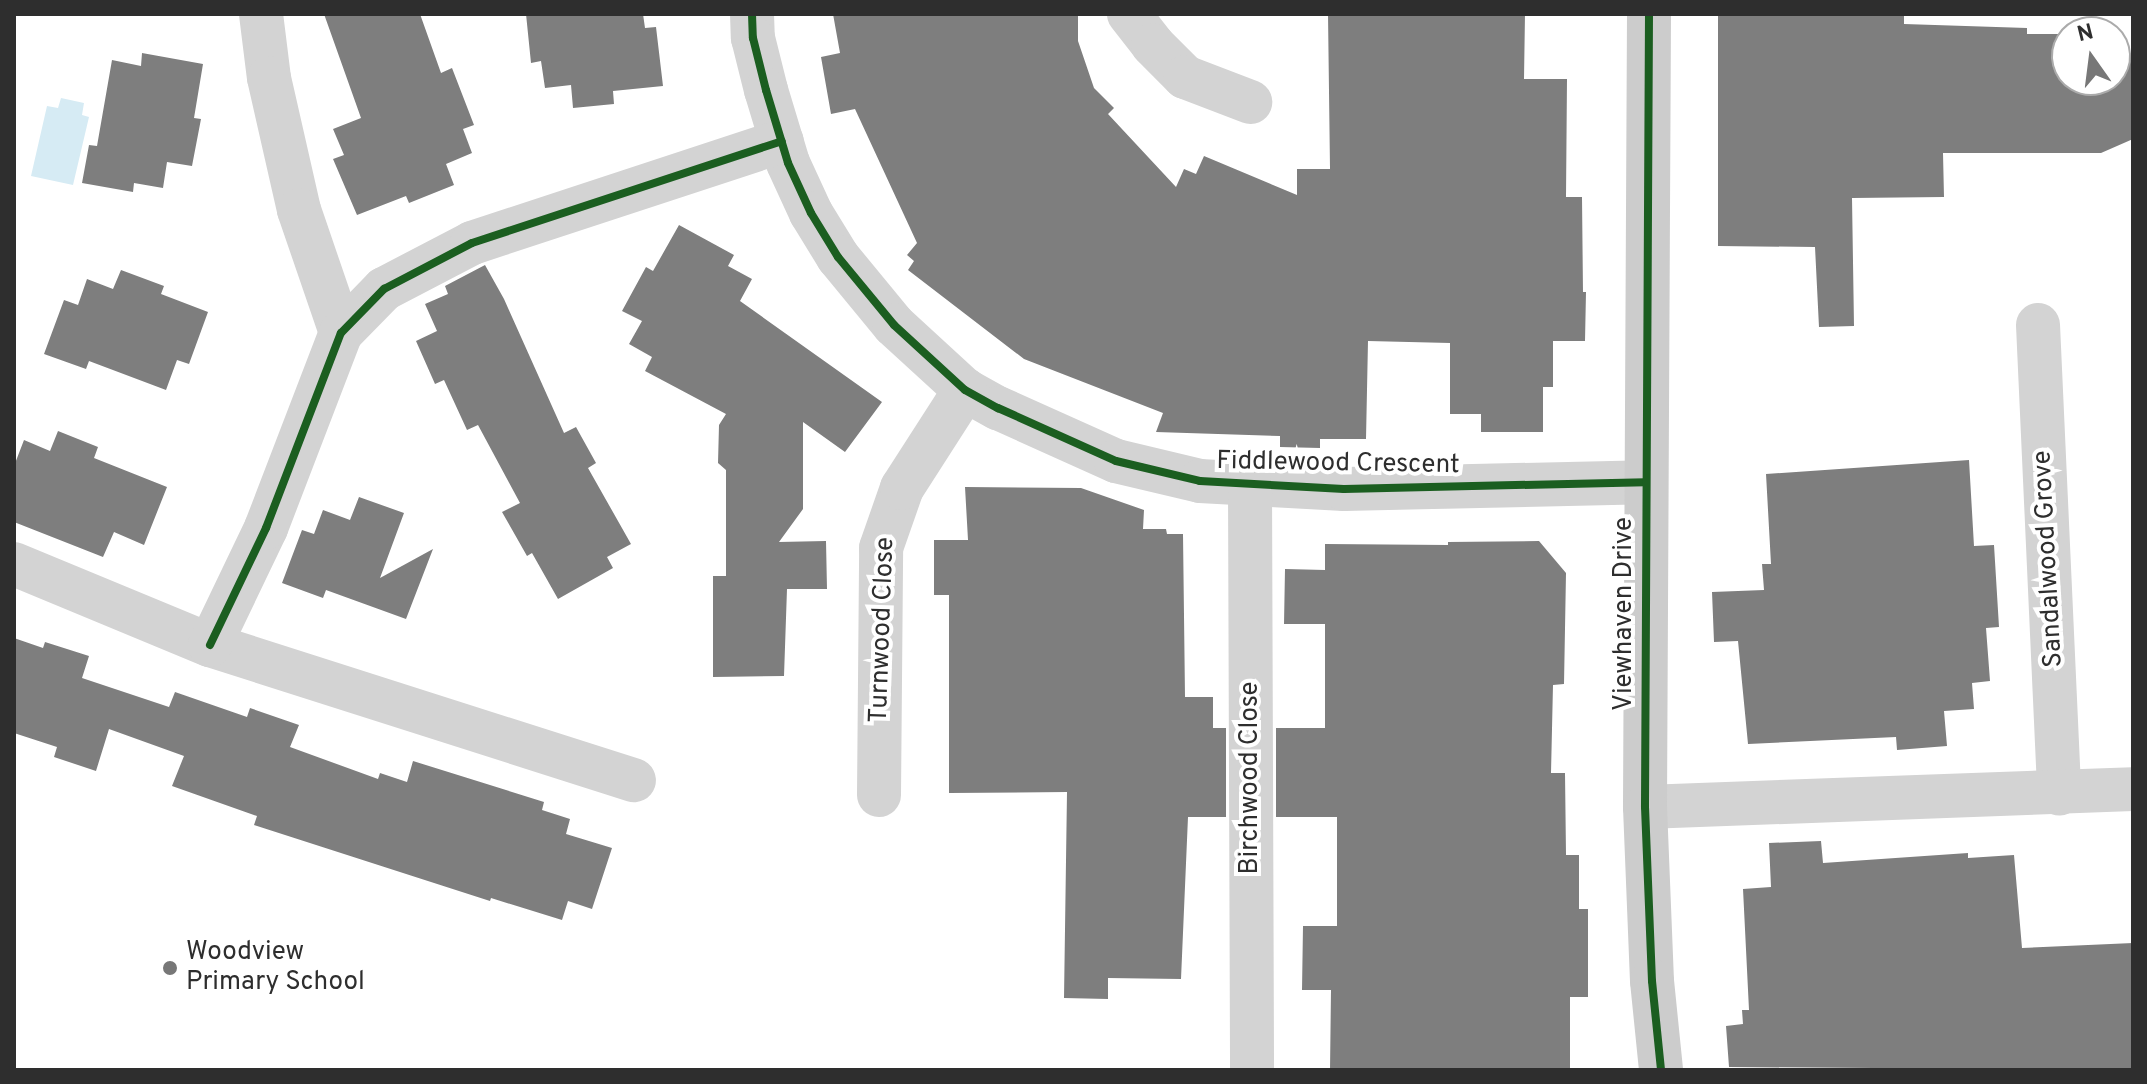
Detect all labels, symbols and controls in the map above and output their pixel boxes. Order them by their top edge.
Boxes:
north arrow [2051,16,2131,96]
text: N [2075,19,2096,49]
street label: Fiddlewood Crescent [1216,446,1460,482]
street label: Sandalwood Grove [2028,450,2070,668]
street label: Viewhaven Drive [1609,517,1641,711]
street label: Turnwood Close [864,537,902,723]
street label: Birchwood Close [1235,681,1267,875]
place label: Woodview Primary School [186,937,365,998]
marker: Woodview Primary School [161,959,179,977]

